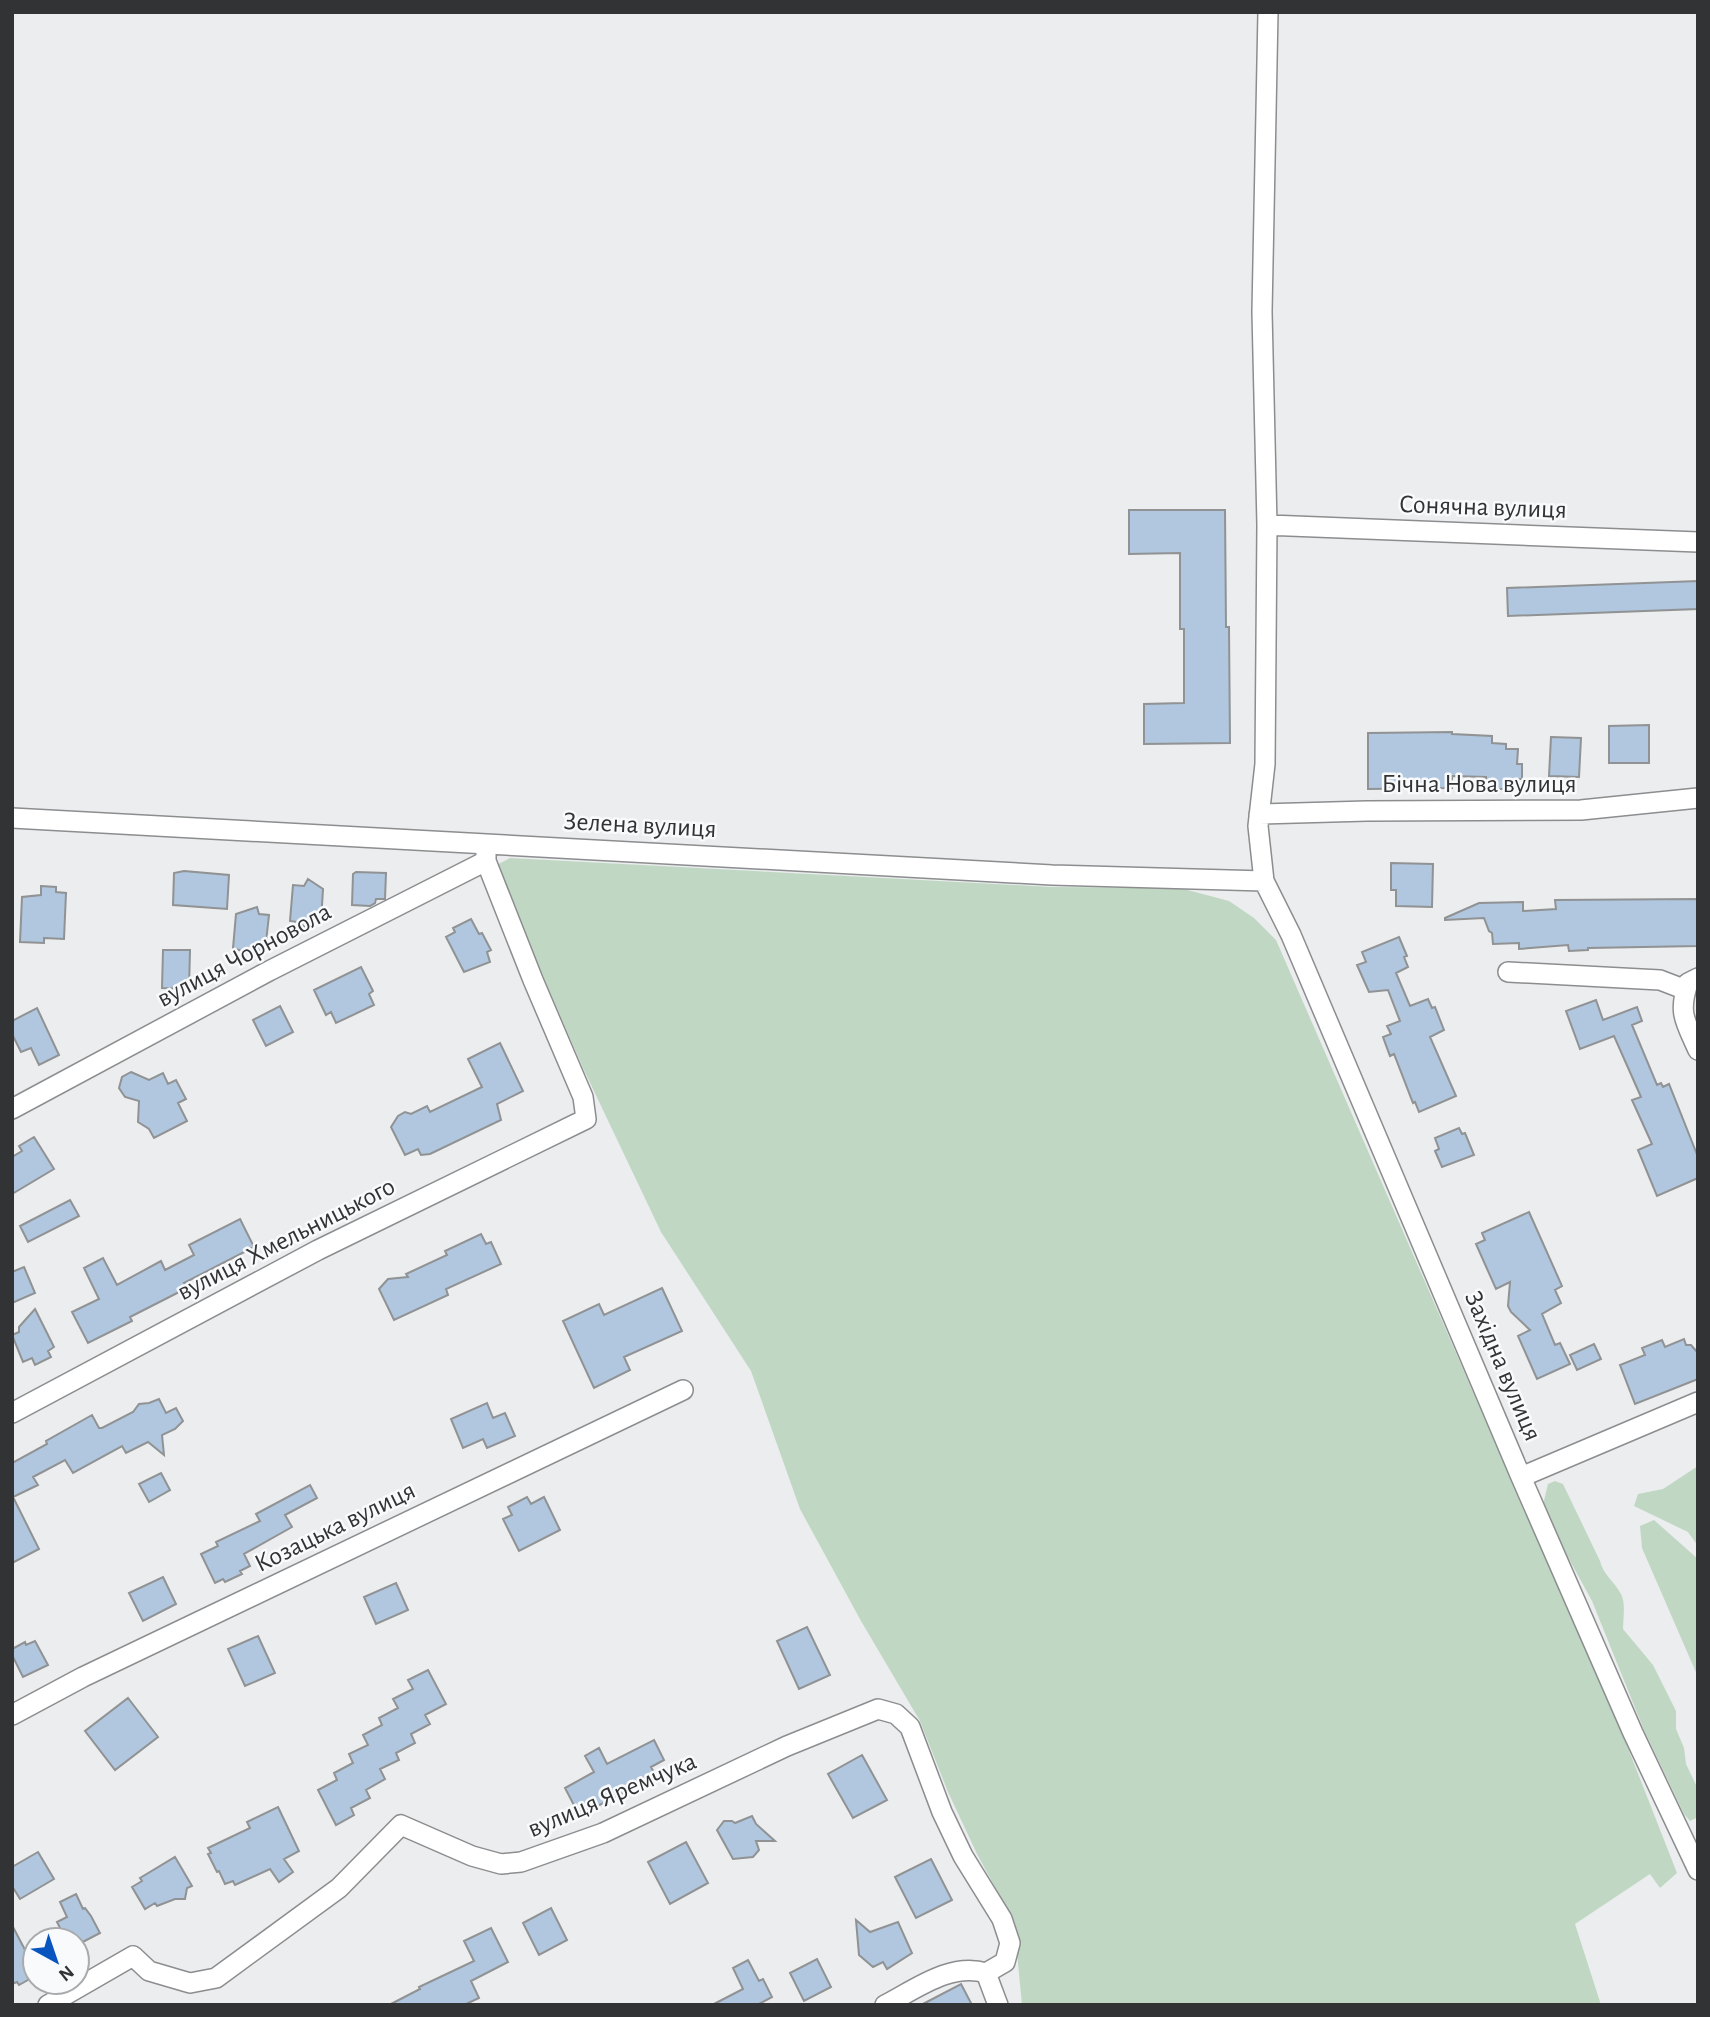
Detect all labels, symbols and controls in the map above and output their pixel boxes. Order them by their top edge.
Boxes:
street label: Сонячна вулиця [1399,491,1567,523]
street label: Бічна Нова вулиця [1381,771,1577,797]
street label: Зелена вулиця [563,808,717,842]
street label: вулиця Чорновола [153,898,335,1012]
street label: вулиця Хмельницького [173,1173,399,1305]
street label: Західна вулиця [1460,1287,1546,1445]
street label: Козацька вулиця [251,1477,419,1577]
street label: вулиця Яремчука [524,1748,700,1842]
north arrow [21,1926,91,1996]
text: N [55,1961,77,1984]

